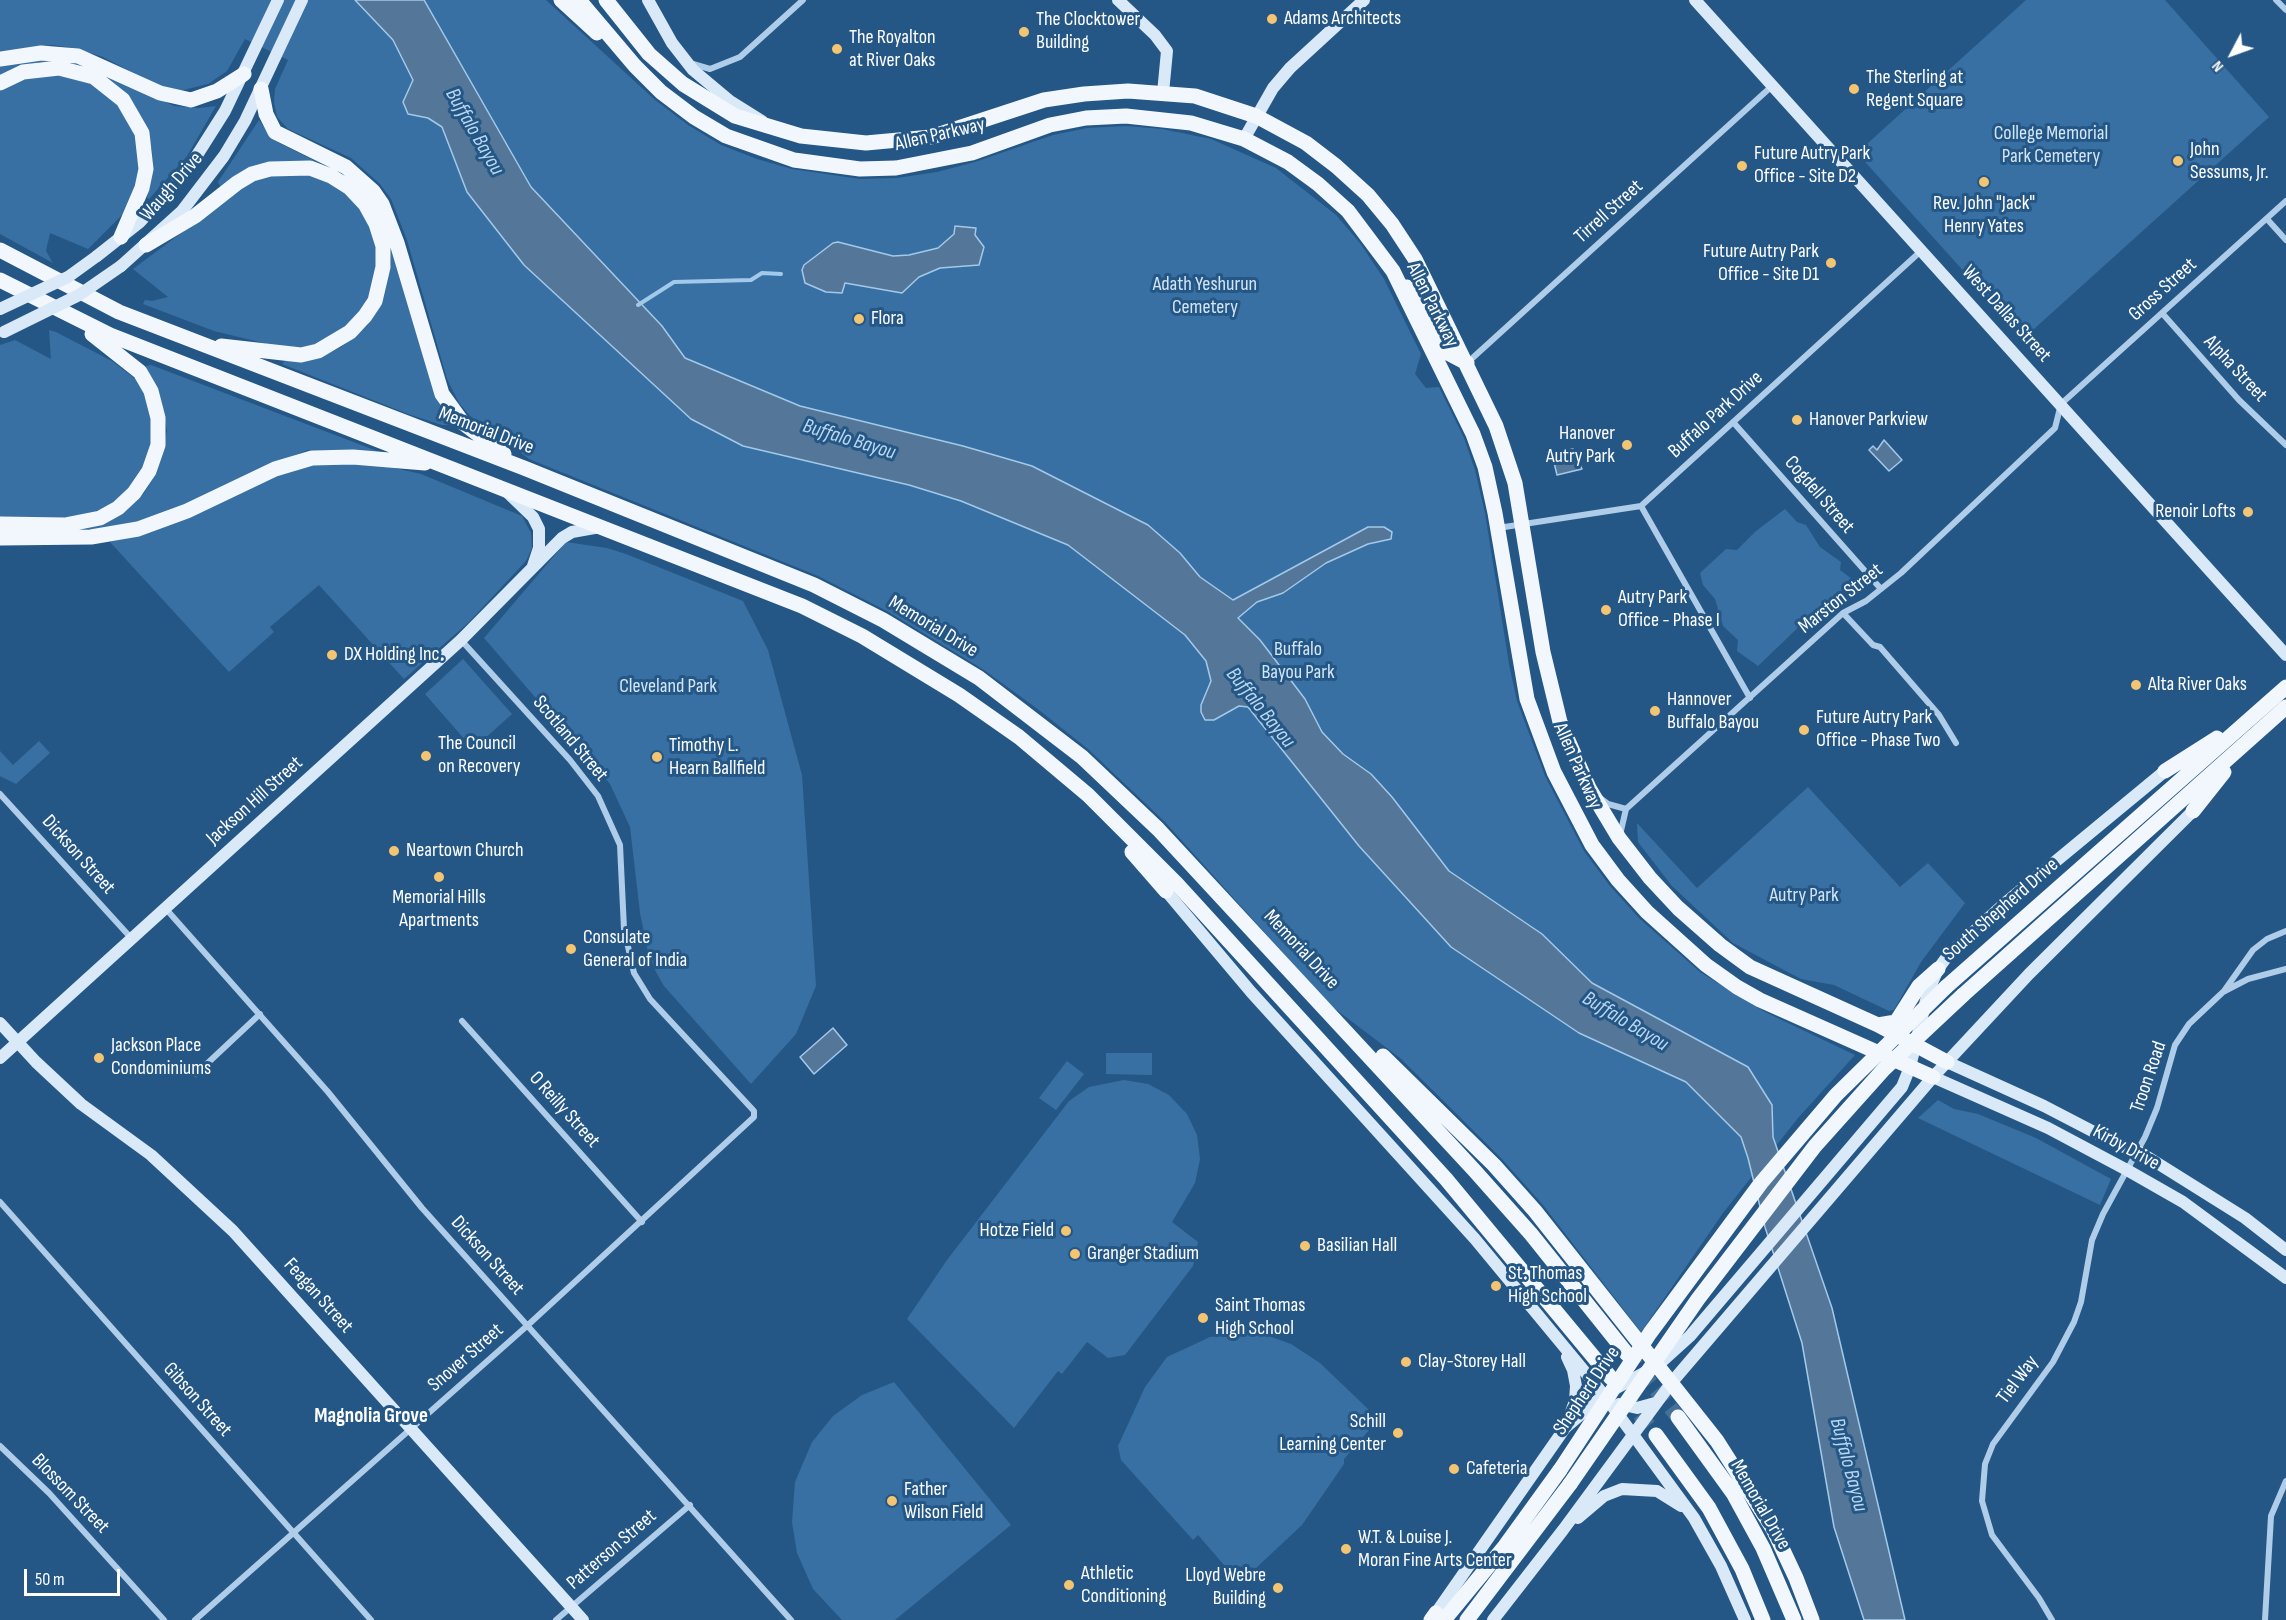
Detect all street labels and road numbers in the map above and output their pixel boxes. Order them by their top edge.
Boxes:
street label: Allen Parkway [893,113,987,157]
street label: Waugh Drive [136,148,208,226]
street label: Tirrell Street [1570,175,1648,249]
street label: Gross Street [2124,253,2202,327]
street label: Allen Parkway [1401,259,1463,351]
street label: West Dallas Street [1956,261,2056,367]
street label: Alpha Street [2198,331,2272,407]
street label: Buffalo Park Drive [1664,366,1768,464]
street label: Memorial Drive [435,402,537,460]
street label: Cogdell Street [1779,451,1859,539]
street label: Marston Street [1794,559,1888,639]
street label: Memorial Drive [884,591,982,663]
street label: Scotland Street [527,691,613,787]
street label: Allen Parkway [1547,719,1607,813]
street label: Jackson Hill Street [202,752,308,850]
street label: Dickson Street [36,810,120,900]
street label: South Shepherd Drive [1938,853,2064,967]
street label: Memorial Drive [1258,905,1344,995]
street label: Troon Road [2126,1038,2172,1116]
street label: O Reilly Street [524,1067,604,1153]
street label: Kirby Drive [2088,1120,2164,1176]
street label: Dickson Street [445,1211,529,1301]
street label: Feagan Street [278,1254,358,1338]
street label: Snover Street [423,1319,509,1397]
street label: Shepherd Drive [1549,1342,1625,1440]
street label: Tiel Way [1992,1351,2044,1409]
street label: Gibson Street [157,1358,237,1442]
street label: Blossom Street [26,1449,114,1539]
street label: Memorial Drive [1725,1456,1795,1554]
street label: Patterson Street [562,1505,662,1595]

